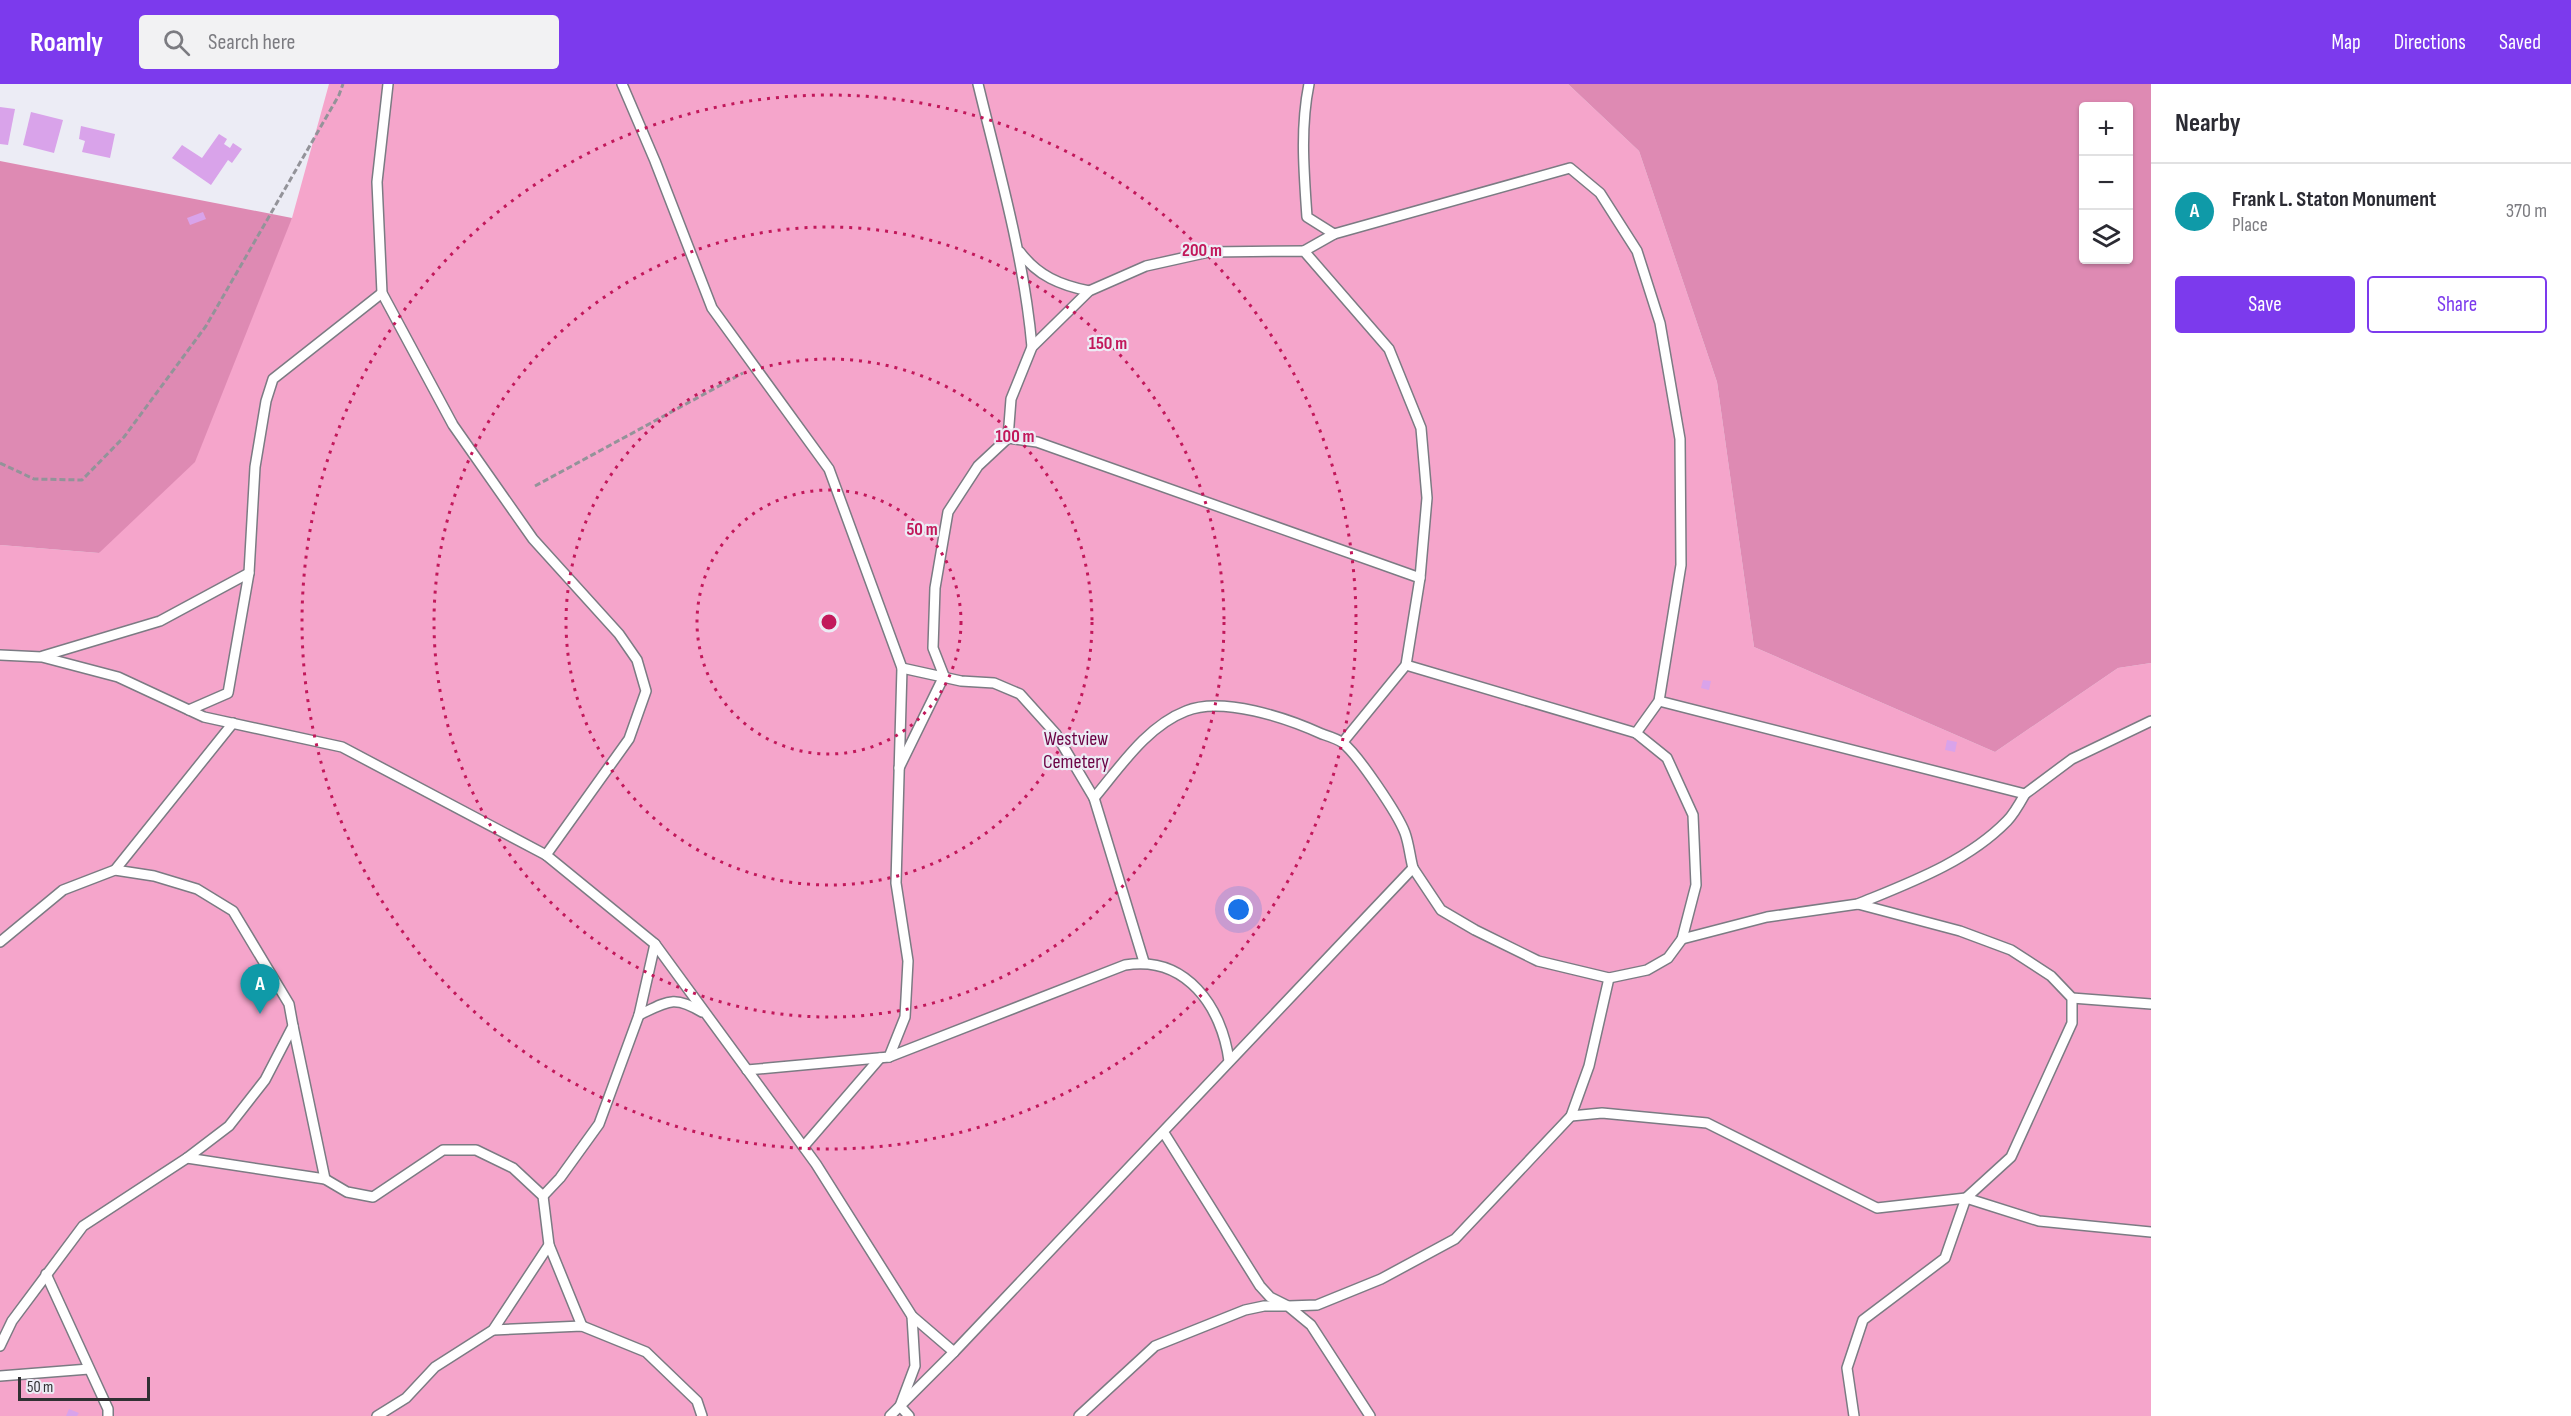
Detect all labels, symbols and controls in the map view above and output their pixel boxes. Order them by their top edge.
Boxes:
search box [139,15,559,69]
text: Roamly [30,26,103,59]
icon: search [160,26,193,59]
text: Search here [208,29,295,56]
text: Map [2331,30,2361,55]
text: Directions [2394,30,2466,55]
text: Saved [2499,30,2541,55]
map controls [2079,102,2133,264]
button: + [2079,102,2133,156]
text: Nearby [2175,108,2241,139]
button: − [2079,156,2133,210]
text: Frank L. Staton Monument [2232,186,2436,213]
text: A [2190,199,2199,223]
text: 370 m [2506,199,2547,223]
button: layers [2079,210,2133,264]
text: Place [2232,213,2268,237]
text: 200 m [1182,240,1222,261]
button: Save [2175,276,2355,333]
button: Share [2367,276,2547,333]
text: 150 m [1089,333,1127,354]
text: 100 m [996,426,1035,447]
text: 50 m [906,519,938,540]
centre of rings [819,612,839,632]
park label: Westview Cemetery [1043,727,1109,774]
your location [1224,895,1253,924]
pin: A [240,964,280,1014]
scale bar [18,1374,150,1402]
text: 50 m [27,1378,53,1397]

